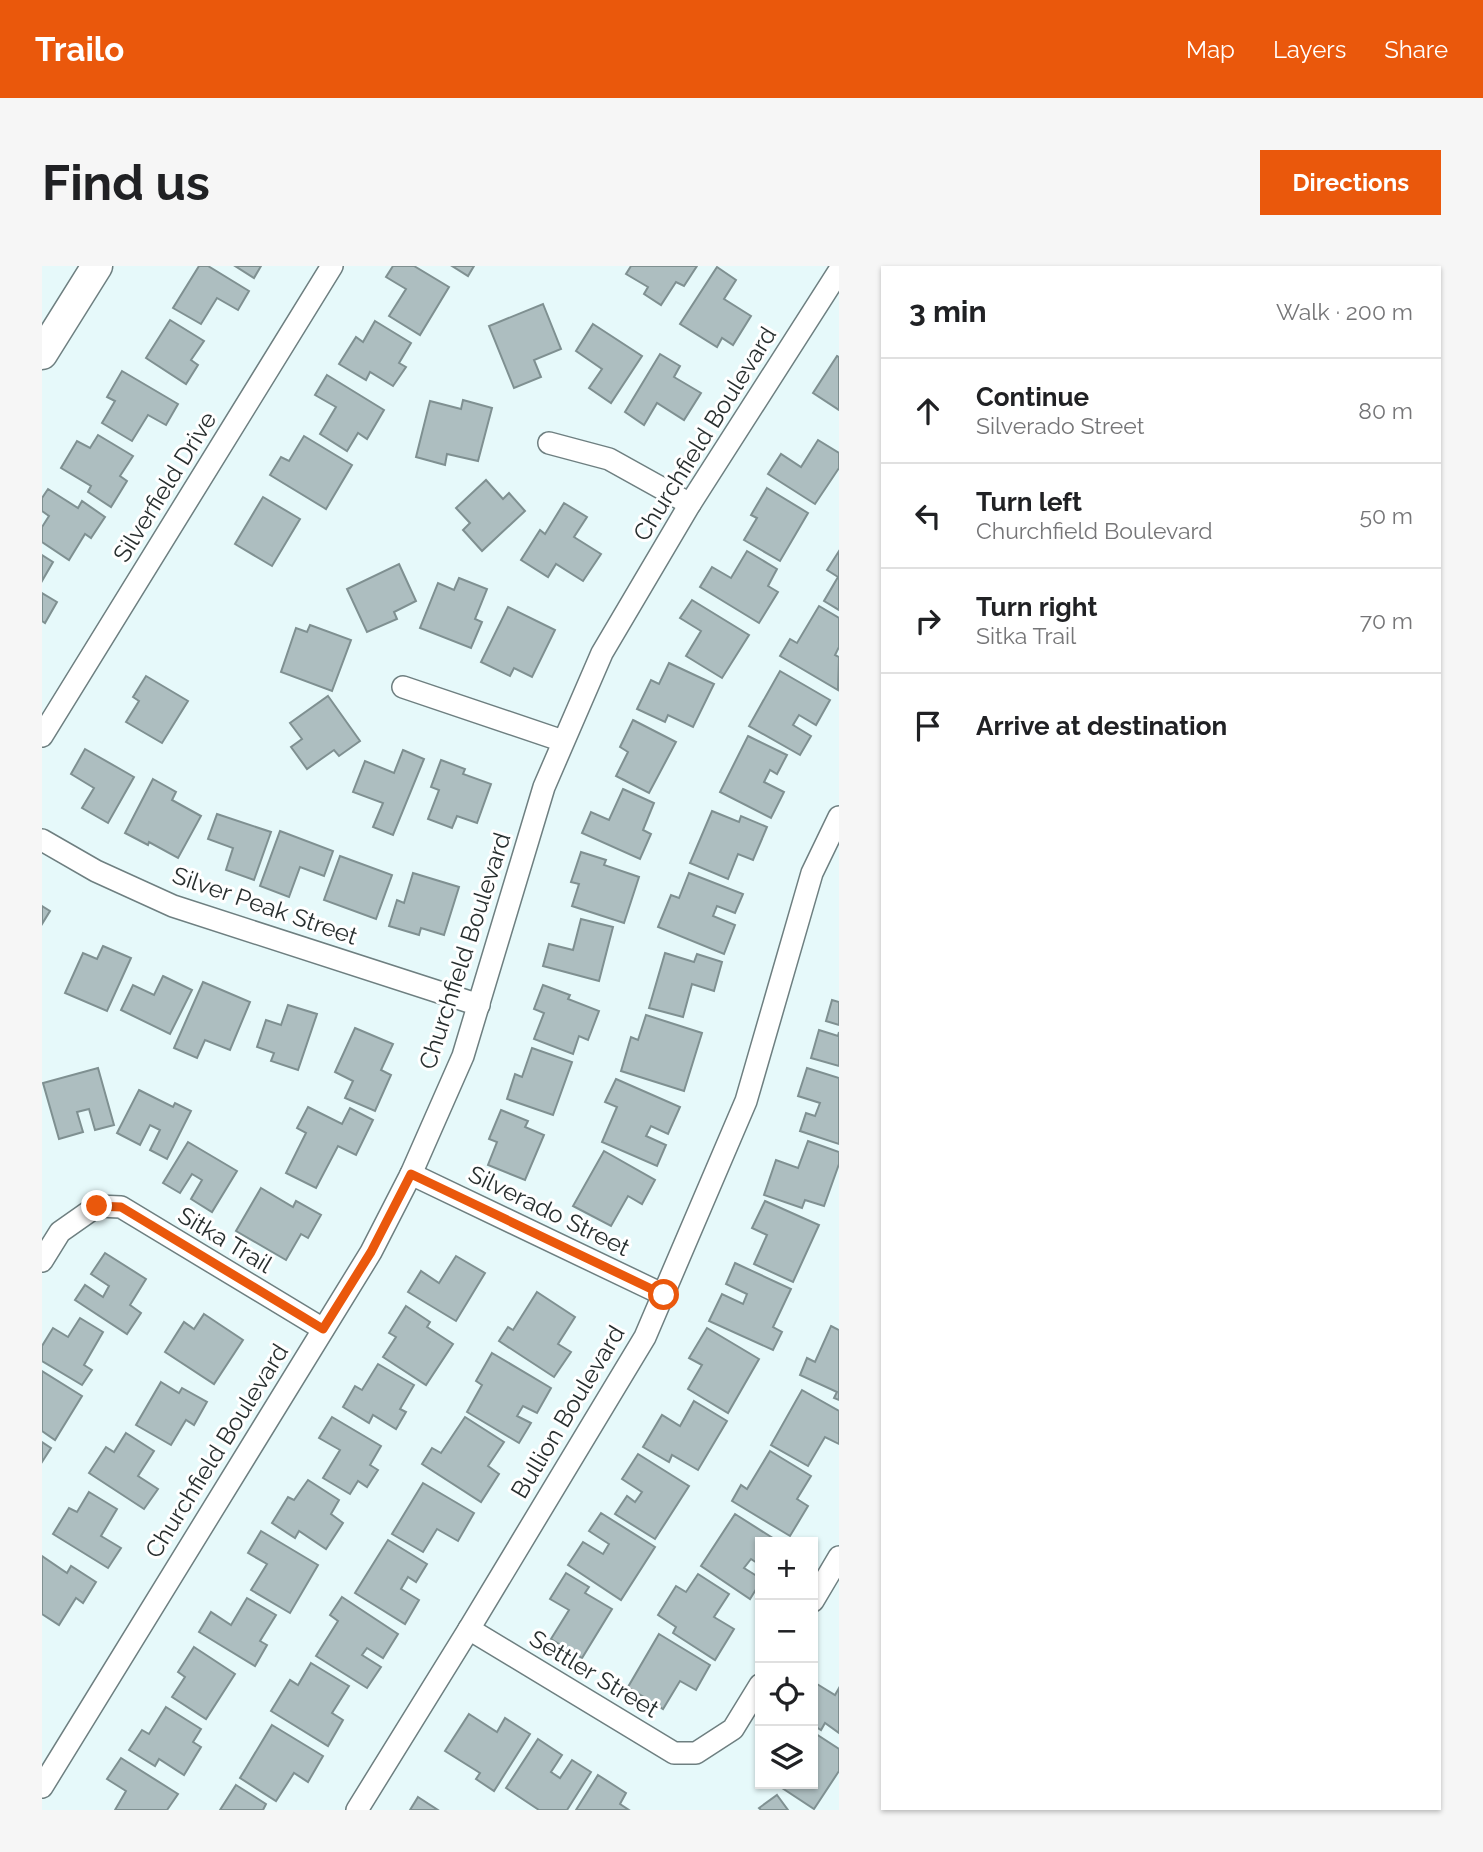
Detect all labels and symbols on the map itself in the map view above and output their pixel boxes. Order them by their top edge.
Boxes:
street label: Churchfield Boulevard [627,321,782,546]
street label: Silverfield Drive [107,406,222,567]
street label: Churchfield Boulevard [413,829,516,1073]
street label: Silver Peak Street [169,860,361,951]
street label: Silverado Street [464,1159,635,1262]
route end [81,1190,112,1221]
street label: Sitka Trail [173,1200,278,1279]
route start [648,1279,679,1310]
street label: Bullion Boulevard [505,1320,631,1503]
street label: Churchfield Boulevard [139,1338,294,1563]
street label: Settler Street [524,1624,664,1724]

